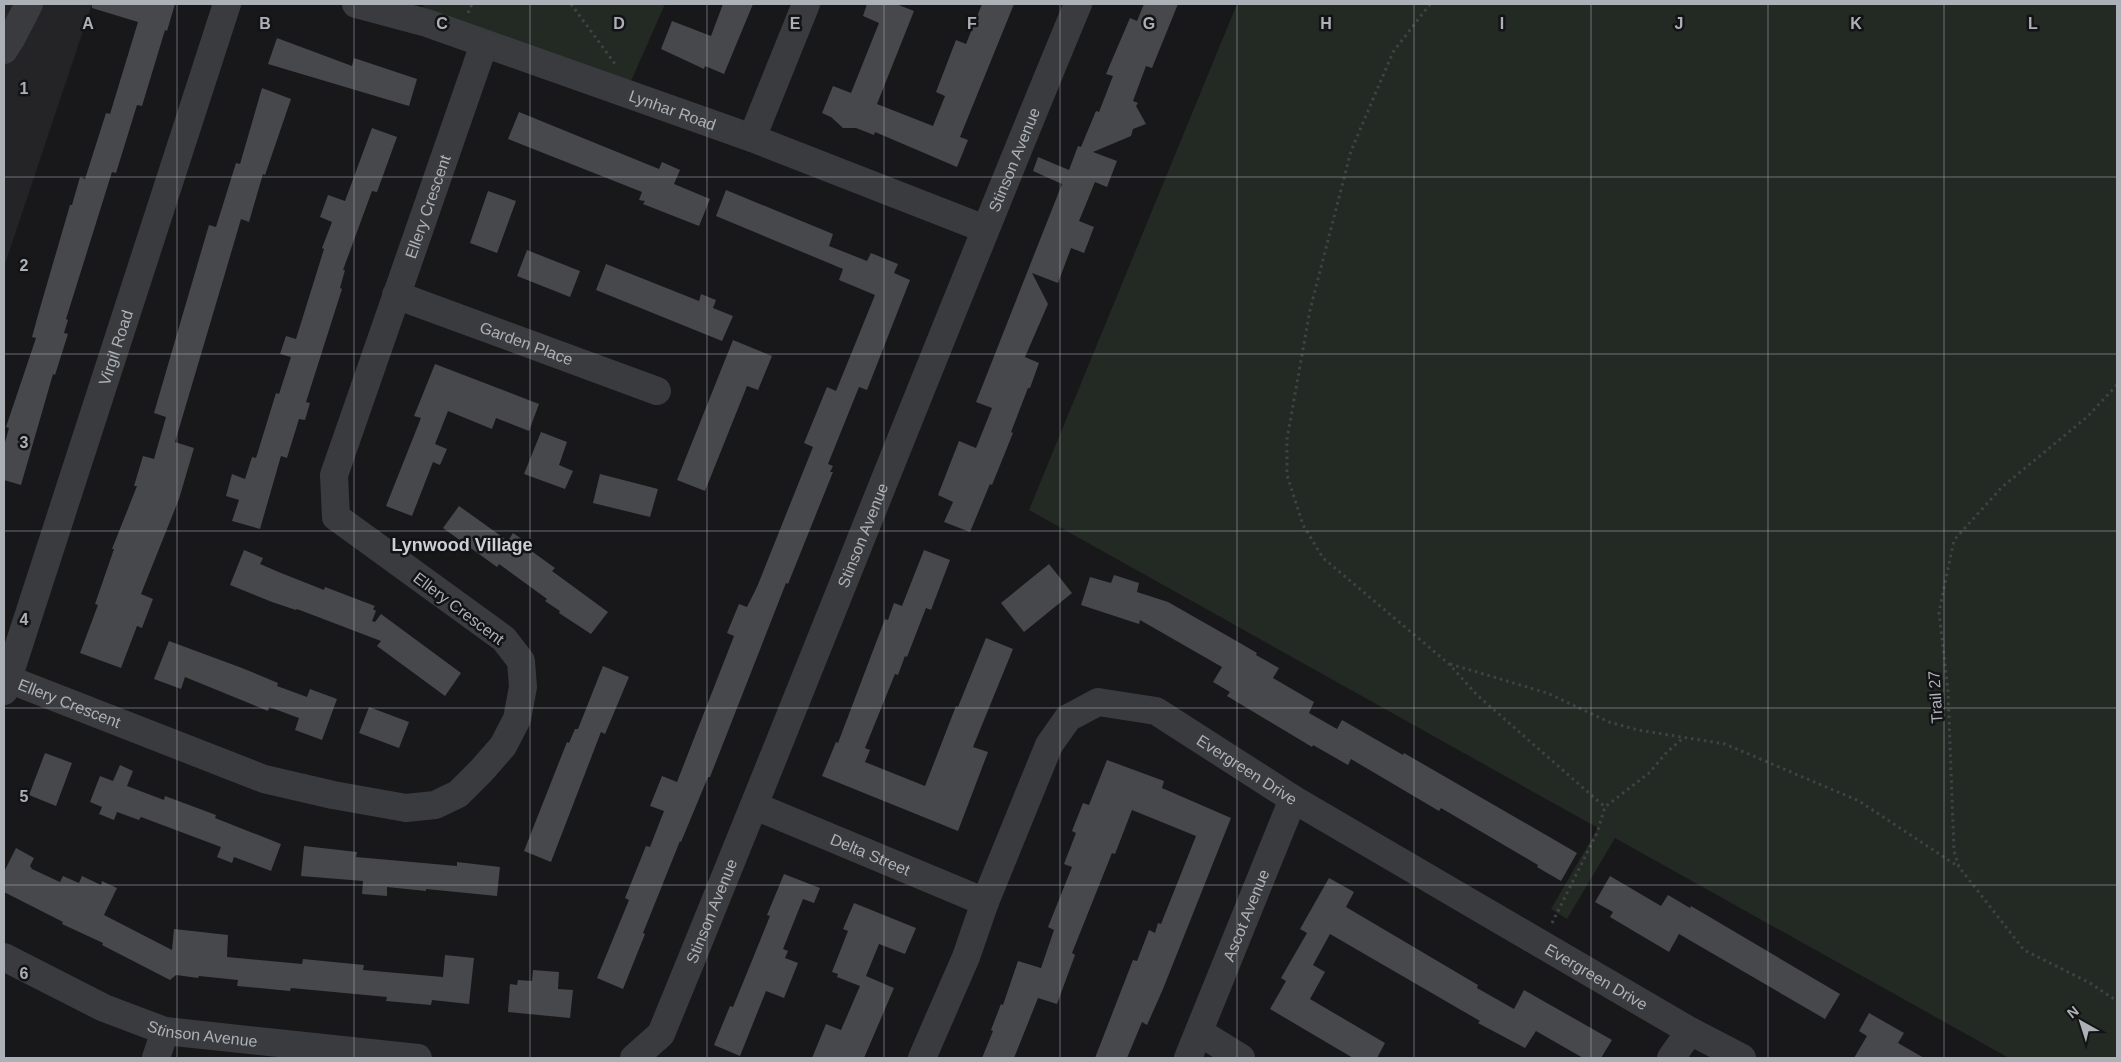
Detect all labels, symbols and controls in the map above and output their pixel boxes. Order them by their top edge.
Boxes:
text: A [82,15,94,32]
text: B [259,15,271,32]
text: C [436,15,448,32]
text: D [613,15,625,32]
text: E [790,15,801,32]
text: F [967,15,977,32]
text: G [1143,15,1155,32]
text: H [1320,15,1332,32]
text: I [1500,15,1504,32]
text: J [1675,15,1683,32]
text: K [1850,15,1862,32]
text: L [2028,15,2038,32]
text: 1 [20,80,29,97]
street label: Lynhar Road [627,87,718,134]
street label: Stinson Avenue [986,105,1043,214]
street label: Ellery Crescent [402,152,454,261]
text: 2 [20,257,29,274]
street label: Virgil Road [96,308,136,388]
street label: Garden Place [477,319,575,368]
text: 3 [20,434,29,451]
street label: Stinson Avenue [834,481,891,590]
district label: Lynwood Village [391,535,533,555]
street label: Ellery Crescent [410,569,508,648]
text: 4 [20,611,29,628]
street label: Trail 27 [1925,670,1946,724]
street label: Ellery Crescent [16,676,123,731]
street label: Evergreen Drive [1194,732,1300,808]
text: 5 [20,788,29,805]
street label: Delta Street [828,830,913,879]
street label: Stinson Avenue [683,856,741,966]
street label: Ascot Avenue [1220,867,1273,964]
street label: Evergreen Drive [1542,940,1651,1013]
text: 6 [20,965,29,982]
north arrow [2056,997,2106,1047]
text: N [2064,1002,2082,1021]
street label: Stinson Avenue [145,1017,258,1050]

